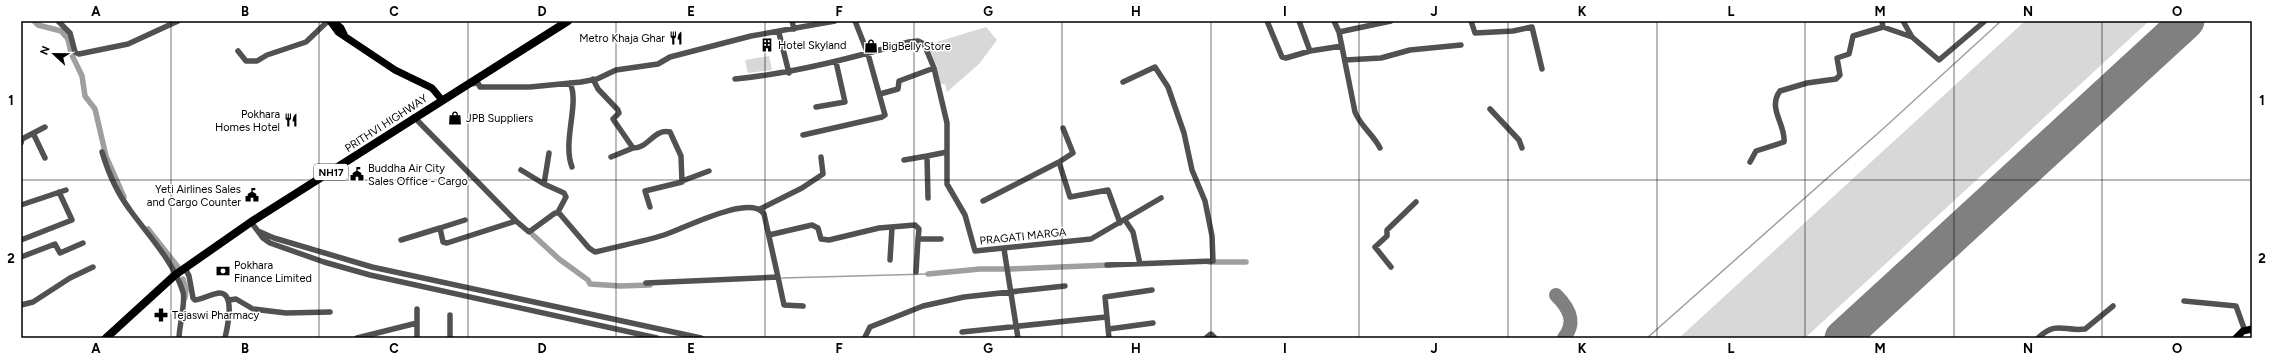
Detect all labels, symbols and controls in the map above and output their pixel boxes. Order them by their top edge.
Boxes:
text: A [91,4,101,19]
text: B [241,4,249,19]
text: C [389,4,399,19]
text: D [537,4,547,19]
text: E [687,4,695,19]
text: F [835,4,843,19]
text: G [983,4,993,19]
text: H [1131,4,1141,19]
text: I [1283,4,1287,19]
text: J [1430,4,1438,19]
text: K [1578,4,1587,19]
text: L [1728,4,1735,19]
text: M [1874,4,1886,19]
text: N [2023,4,2033,19]
text: O [2172,4,2182,19]
restaurant icon: Metro Khaja Ghar [668,30,684,46]
place label: Metro Khaja Ghar [579,32,665,45]
north arrow [34,34,74,74]
building icon: Hotel Skyland [759,37,775,53]
shop icon: BigBelly Store [863,38,879,54]
place label: Hotel Skyland [778,39,846,52]
place label: BigBelly Store [882,40,951,53]
text: N [38,44,53,57]
street label: PRITHVI HIGHWAY [343,92,430,155]
text: 1 [8,93,14,108]
text: 1 [2259,93,2265,108]
place label: Pokhara Homes Hotel [215,108,280,134]
shop icon: JPB Suppliers [447,110,463,126]
restaurant icon: Pokhara Homes Hotel [283,112,299,128]
place label: JPB Suppliers [466,112,533,125]
place label: Buddha Air City Sales Office - Cargo [368,162,468,188]
road number: NH17 [314,164,348,180]
public building icon: Buddha Air City Sales Office - Cargo [349,166,365,182]
place label: Yeti Airlines Sales and Cargo Counter [147,183,241,209]
public building icon: Yeti Airlines Sales and Cargo Counter [244,187,260,203]
street label: PRAGATI MARGA [979,225,1068,248]
text: 2 [7,251,15,266]
text: 2 [2258,251,2266,266]
place label: Pokhara Finance Limited [234,259,312,285]
bank icon: Pokhara Finance Limited [215,263,231,279]
pharmacy icon: Tejaswi Pharmacy [153,307,169,323]
place label: Tejaswi Pharmacy [172,309,260,322]
text: A [91,341,101,356]
text: B [241,341,249,356]
text: C [389,341,399,356]
text: D [537,341,547,356]
text: E [687,341,695,356]
text: F [835,341,843,356]
text: G [983,341,993,356]
text: H [1131,341,1141,356]
text: I [1283,341,1287,356]
text: J [1430,341,1438,356]
text: K [1578,341,1587,356]
text: L [1728,341,1735,356]
text: M [1874,341,1886,356]
text: N [2023,341,2033,356]
text: O [2172,341,2182,356]

